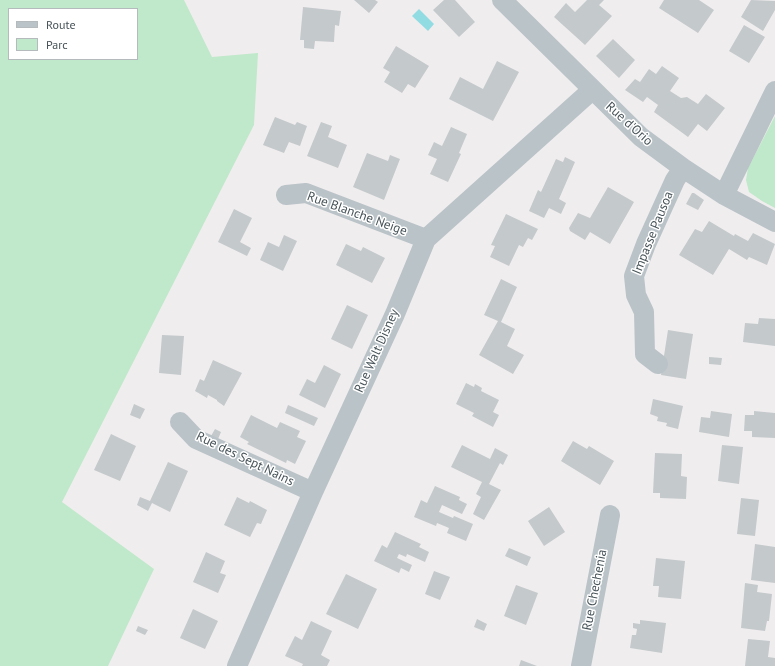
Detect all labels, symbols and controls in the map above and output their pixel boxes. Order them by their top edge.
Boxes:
legend [8,8,138,60]
text: Route [46,17,76,32]
text: Parc [46,37,68,52]
street label: Rue d'Orio [602,99,656,149]
street label: Rue Blanche Neige [305,189,409,239]
street label: Impasse Pausoa [629,189,677,277]
street label: Rue Walt Disney [352,307,402,395]
street label: Rue des Sept Nains [194,429,296,489]
street label: Rue Chechenia [579,548,611,632]

